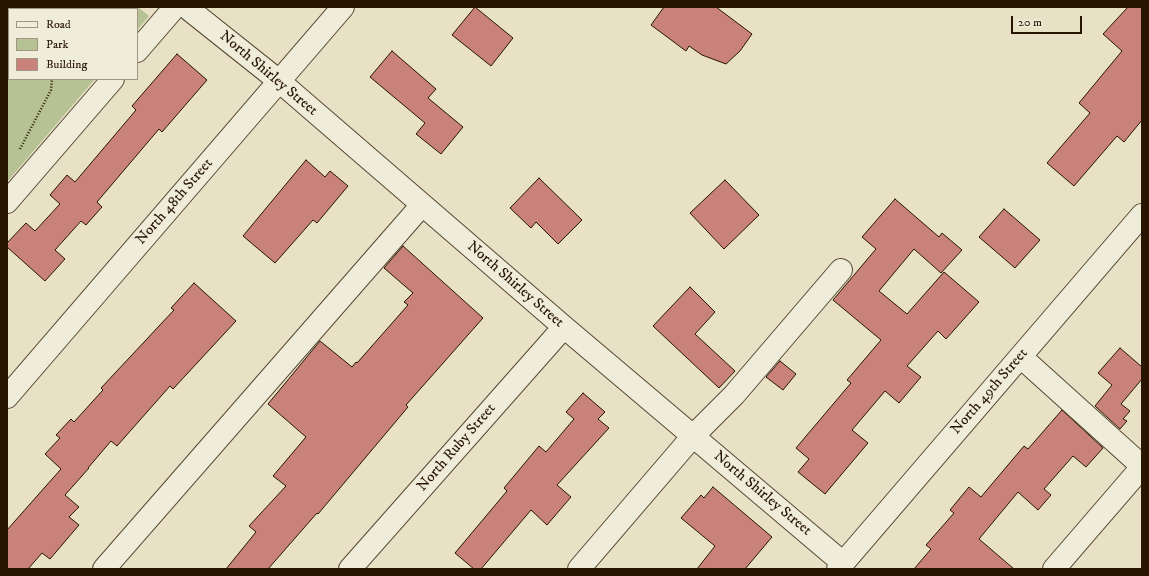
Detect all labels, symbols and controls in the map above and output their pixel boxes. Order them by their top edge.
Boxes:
legend [8,8,138,80]
scale bar [1013,8,1084,34]
text: 20 m [1018,15,1042,30]
text: Road [46,17,71,32]
street label: North Shirley Street [215,28,321,120]
text: Park [46,37,68,52]
text: Building [46,57,87,72]
street label: North 48th Street [133,155,217,249]
street label: North Shirley Street [463,238,567,332]
street label: North 49th Street [948,345,1032,439]
street label: North Ruby Street [414,400,500,496]
street label: North Shirley Street [709,448,815,540]

